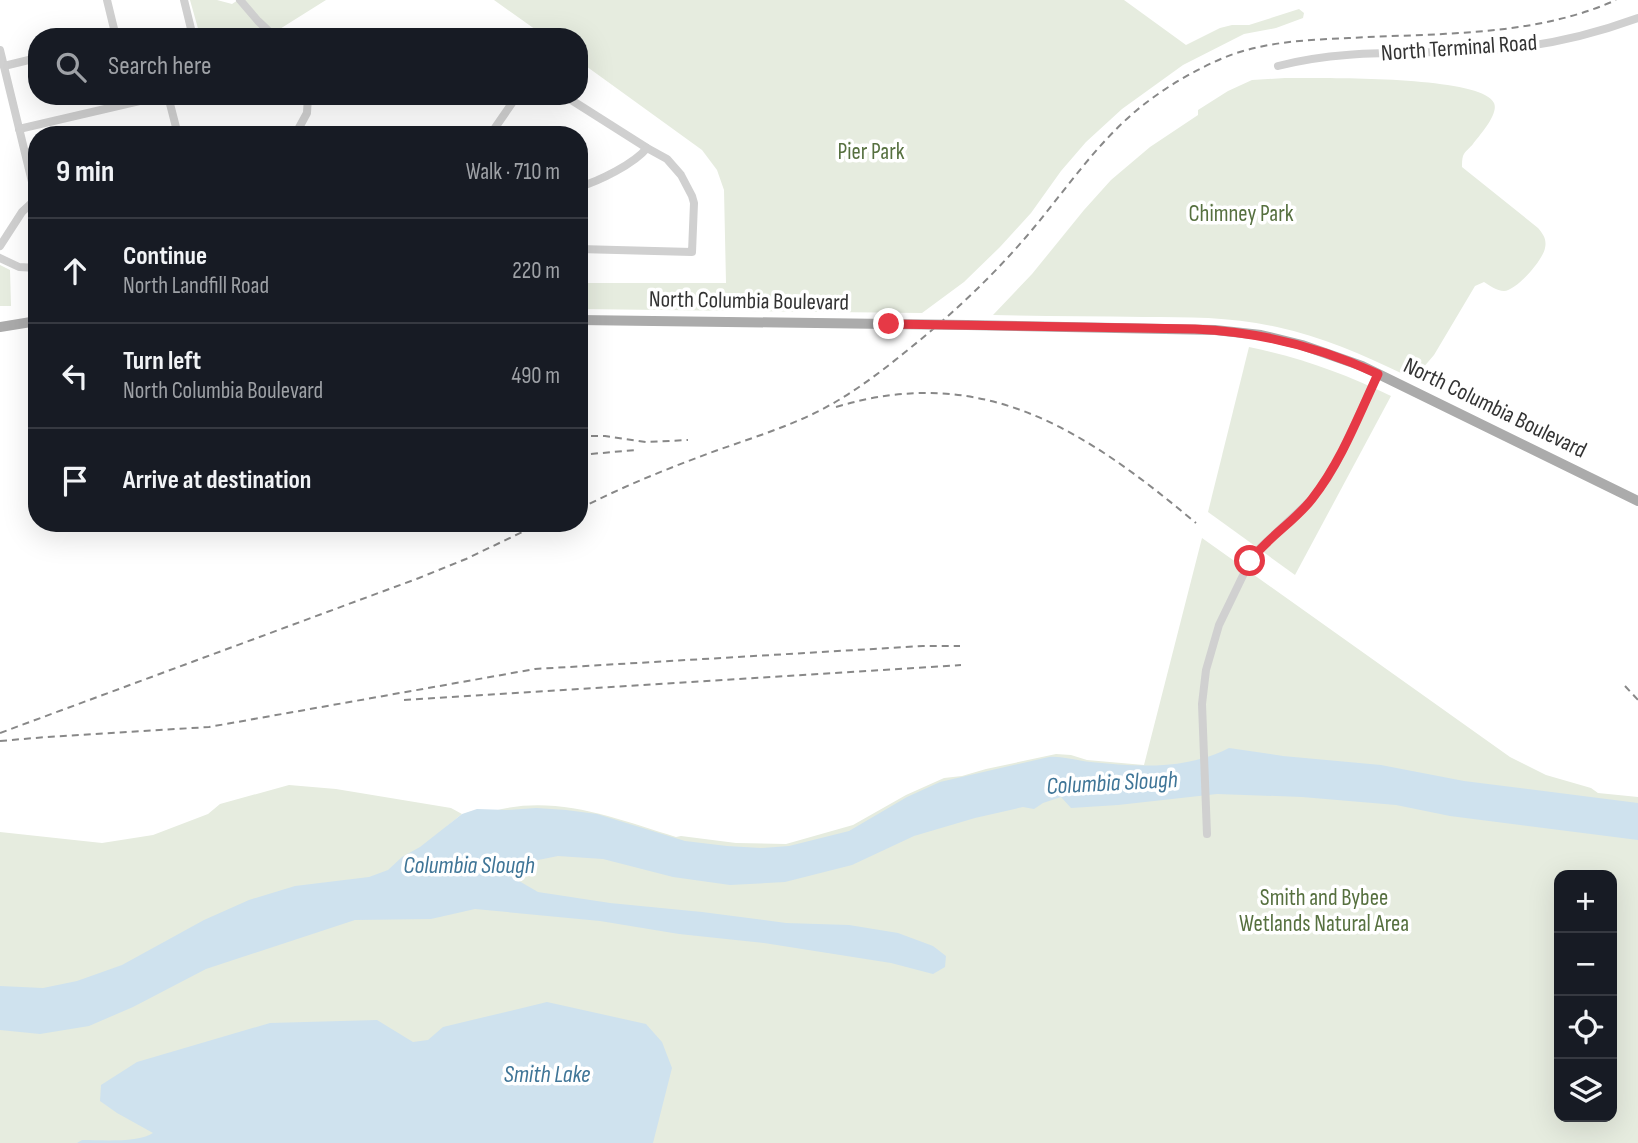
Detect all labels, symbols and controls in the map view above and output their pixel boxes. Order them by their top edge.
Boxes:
search box [28,28,588,105]
street label: North Terminal Road [1380,29,1538,67]
icon: search [52,48,90,86]
text: Search here [108,51,211,82]
park label: Pier Park [837,138,905,166]
text: 9 min [56,154,114,190]
text: Walk · 710 m [466,158,560,186]
park label: Chimney Park [1188,200,1294,228]
text: Continue [123,241,207,272]
icon: ahead [56,252,94,290]
text: 220 m [512,257,560,285]
text: North Landfill Road [123,272,269,300]
street label: North Columbia Boulevard [649,285,849,317]
route end [873,308,904,339]
text: Turn left [123,346,201,377]
street label: North Columbia Boulevard [1399,352,1591,464]
icon: left [56,357,94,395]
text: 490 m [511,362,560,390]
text: North Columbia Boulevard [123,377,323,405]
icon: arrive [56,462,94,500]
text: Arrive at destination [123,465,311,496]
route start [1234,545,1265,576]
water label: Columbia Slough [1046,765,1178,801]
water label: Columbia Slough [403,851,535,880]
map controls [1554,870,1617,1122]
button: + [1554,870,1617,933]
park label: Smith and Bybee Wetlands Natural Area [1239,884,1409,938]
button: − [1554,933,1617,996]
button: locate [1554,996,1617,1059]
button: layers [1554,1059,1617,1122]
water label: Smith Lake [504,1060,590,1089]

